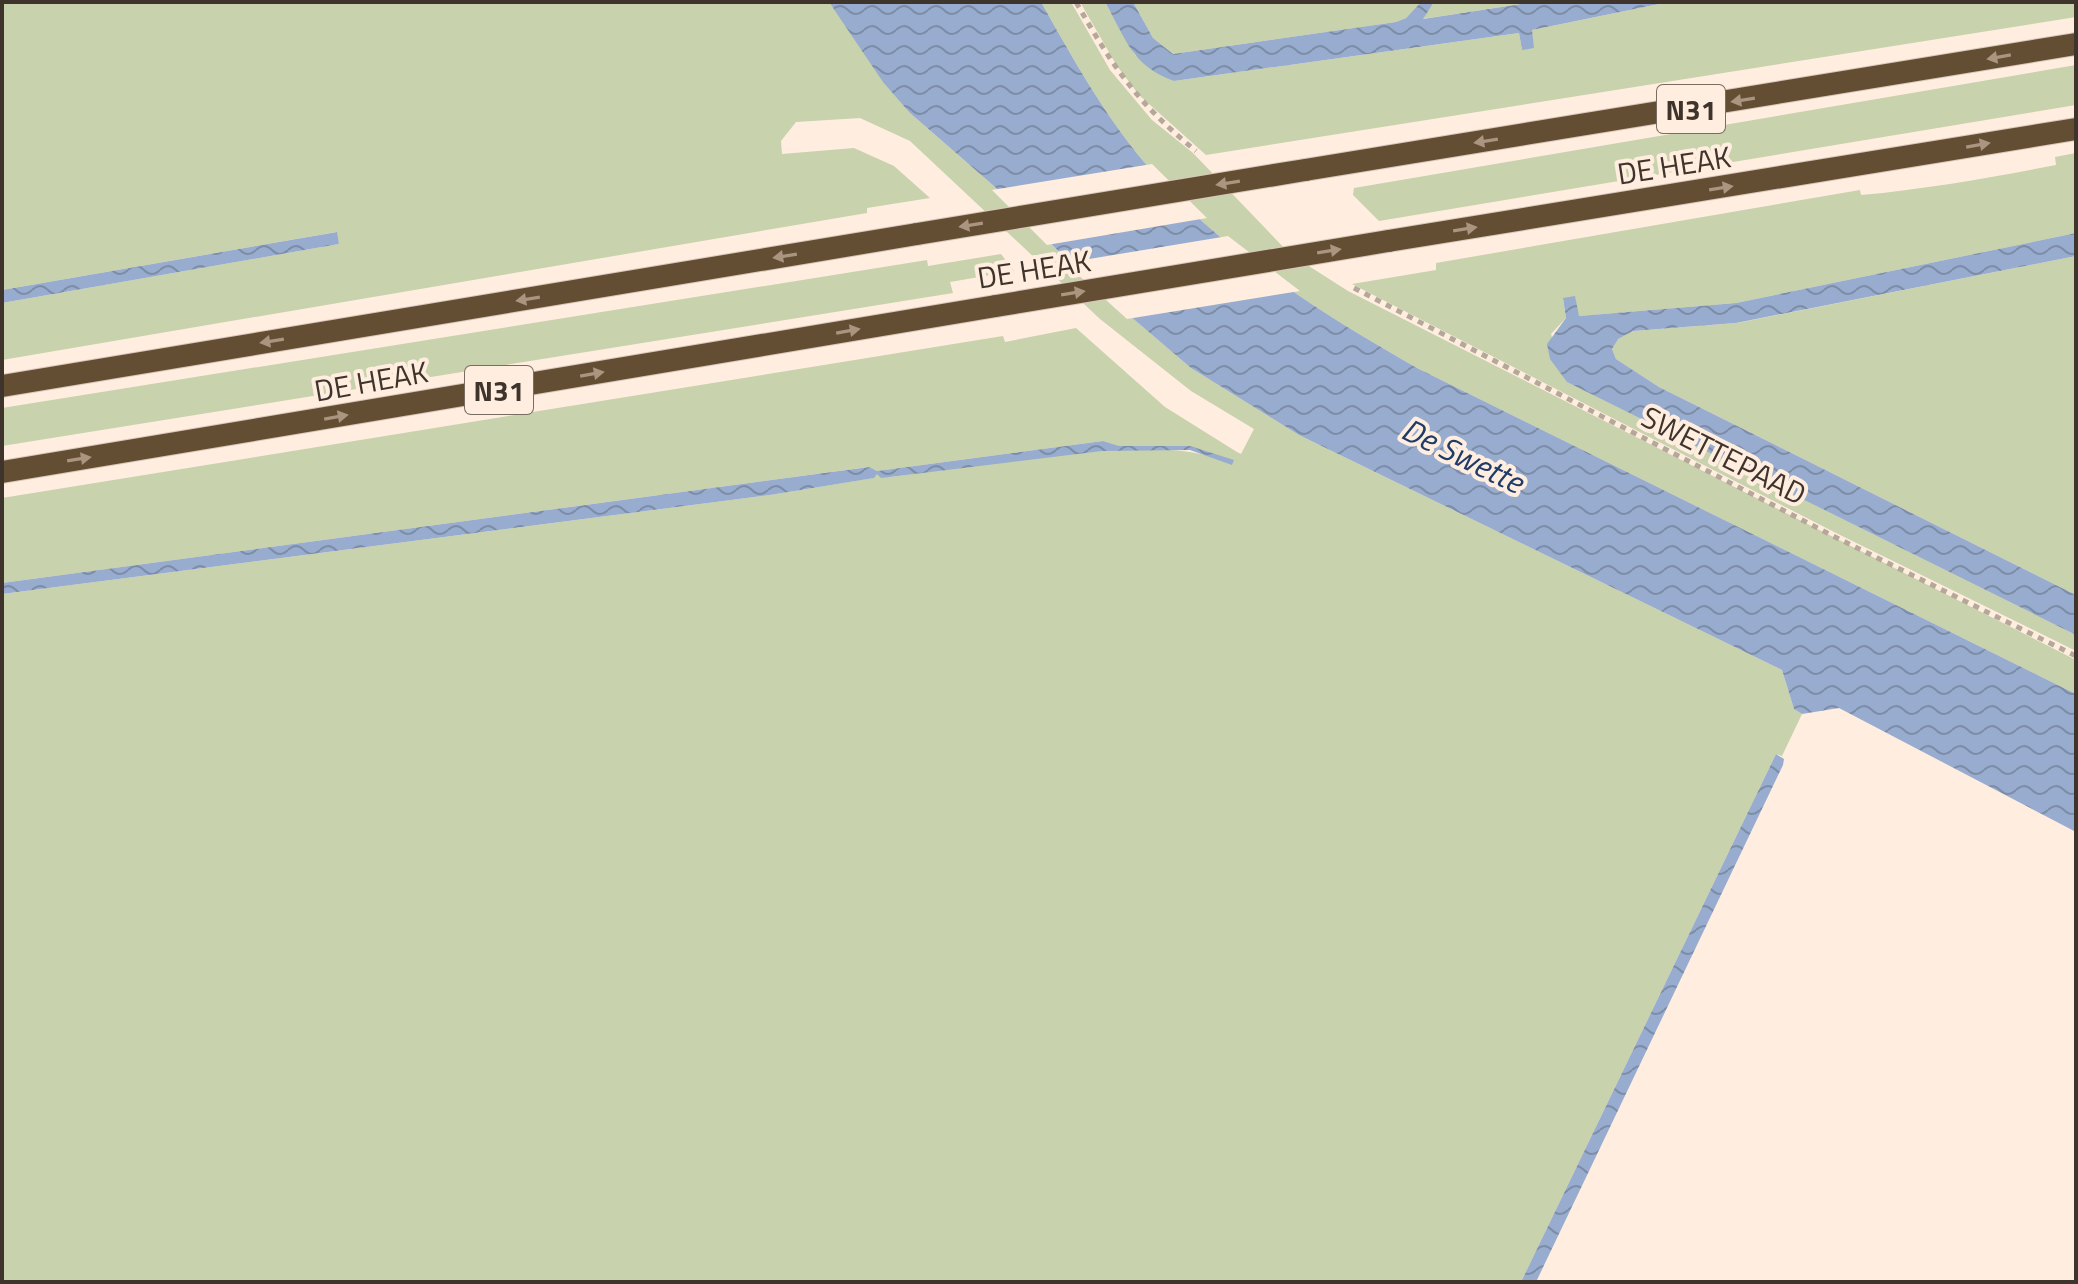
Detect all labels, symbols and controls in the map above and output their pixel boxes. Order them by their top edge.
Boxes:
one-way arrow [1986,51,2011,63]
road number: N31 [1657,85,1725,133]
one-way arrow [1730,94,1755,107]
street label: DE HEAK [1614,133,1734,197]
one-way arrow [1473,135,1498,148]
one-way arrow [1966,139,1991,151]
one-way arrow [1215,177,1240,190]
one-way arrow [1709,181,1734,193]
one-way arrow [959,220,984,232]
one-way arrow [1452,222,1477,235]
street label: DE HEAK [974,237,1094,301]
one-way arrow [1317,244,1342,257]
one-way arrow [772,250,797,263]
one-way arrow [1060,287,1085,299]
one-way arrow [515,293,540,305]
one-way arrow [836,324,861,336]
one-way arrow [259,335,284,348]
street label: DE HEAK [311,348,431,414]
road number: N31 [465,366,533,414]
one-way arrow [580,367,605,380]
street label: SWETTEPAAD [1634,394,1814,516]
water label: De Swette [1394,405,1534,506]
one-way arrow [323,410,348,423]
one-way arrow [67,452,92,465]

